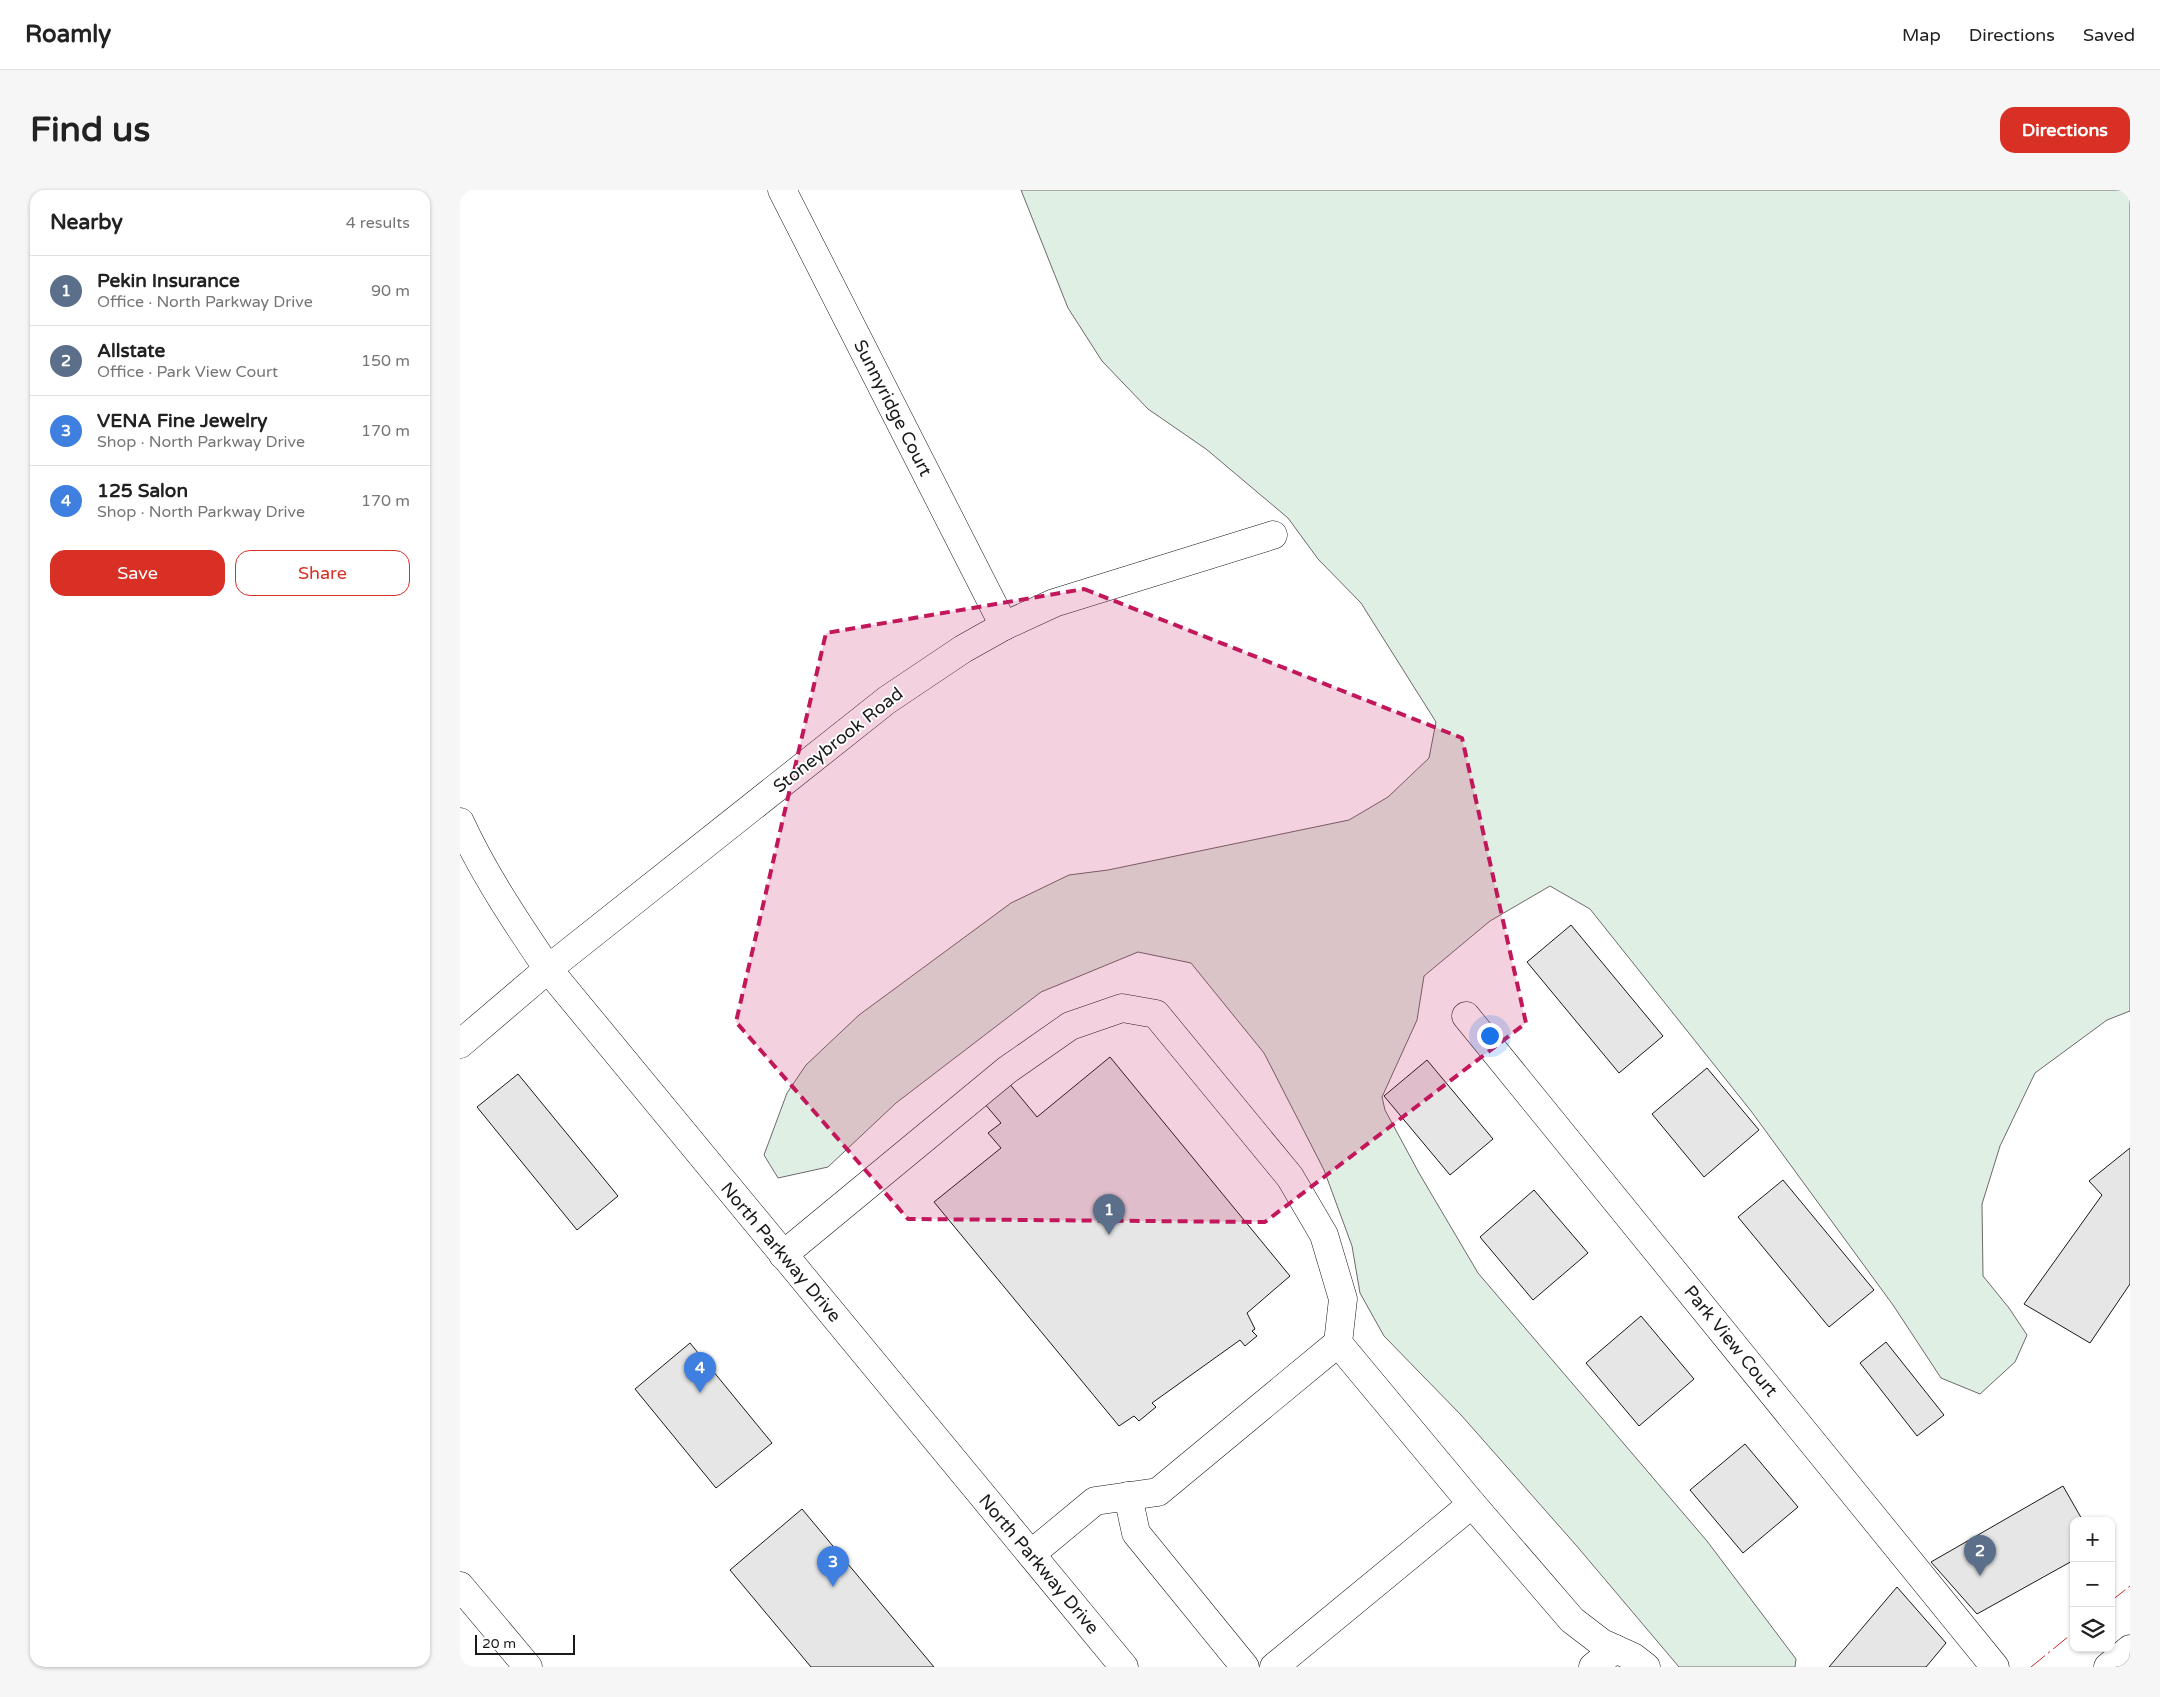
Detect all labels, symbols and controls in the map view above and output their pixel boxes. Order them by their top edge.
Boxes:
text: Roamly [25,20,111,49]
text: Map [1902,24,1941,46]
text: Directions [1969,24,2055,46]
text: Saved [2083,24,2135,46]
button: Directions [2000,107,2130,153]
text: Find us [30,109,150,151]
text: Nearby [50,210,123,235]
text: 4 results [346,213,410,233]
text: Pekin Insurance [97,270,240,292]
text: 1 [61,281,71,301]
text: 90 m [371,281,410,301]
text: Office · North Parkway Drive [97,292,313,312]
street label: Sunnyridge Court [849,336,937,480]
text: Allstate [97,340,165,362]
text: 2 [61,351,71,371]
text: 150 m [361,351,410,371]
text: Office · Park View Court [97,362,278,382]
text: VENA Fine Jewelry [97,410,267,432]
text: 3 [61,421,71,441]
text: 170 m [361,421,410,441]
text: Shop · North Parkway Drive [97,432,305,452]
text: 125 Salon [97,480,188,502]
text: 4 [61,491,71,511]
text: 170 m [361,491,410,511]
text: Shop · North Parkway Drive [97,502,305,522]
button: Save [50,550,225,596]
button: Share [235,550,410,596]
street label: Stoneybrook Road [769,682,907,798]
your location [1477,1023,1503,1049]
street label: North Parkway Drive [716,1178,846,1326]
pin: 1 [1093,1194,1125,1235]
street label: Park View Court [1679,1281,1783,1401]
pin: 4 [684,1352,716,1393]
street label: North Parkway Drive [974,1490,1104,1638]
map controls [2070,1517,2115,1652]
button: + [2070,1517,2115,1562]
pin: 2 [1964,1535,1996,1576]
pin: 3 [817,1546,849,1587]
button: − [2070,1562,2115,1607]
button: layers [2070,1607,2115,1652]
scale bar [475,1632,575,1655]
text: 20 m [482,1635,516,1652]

